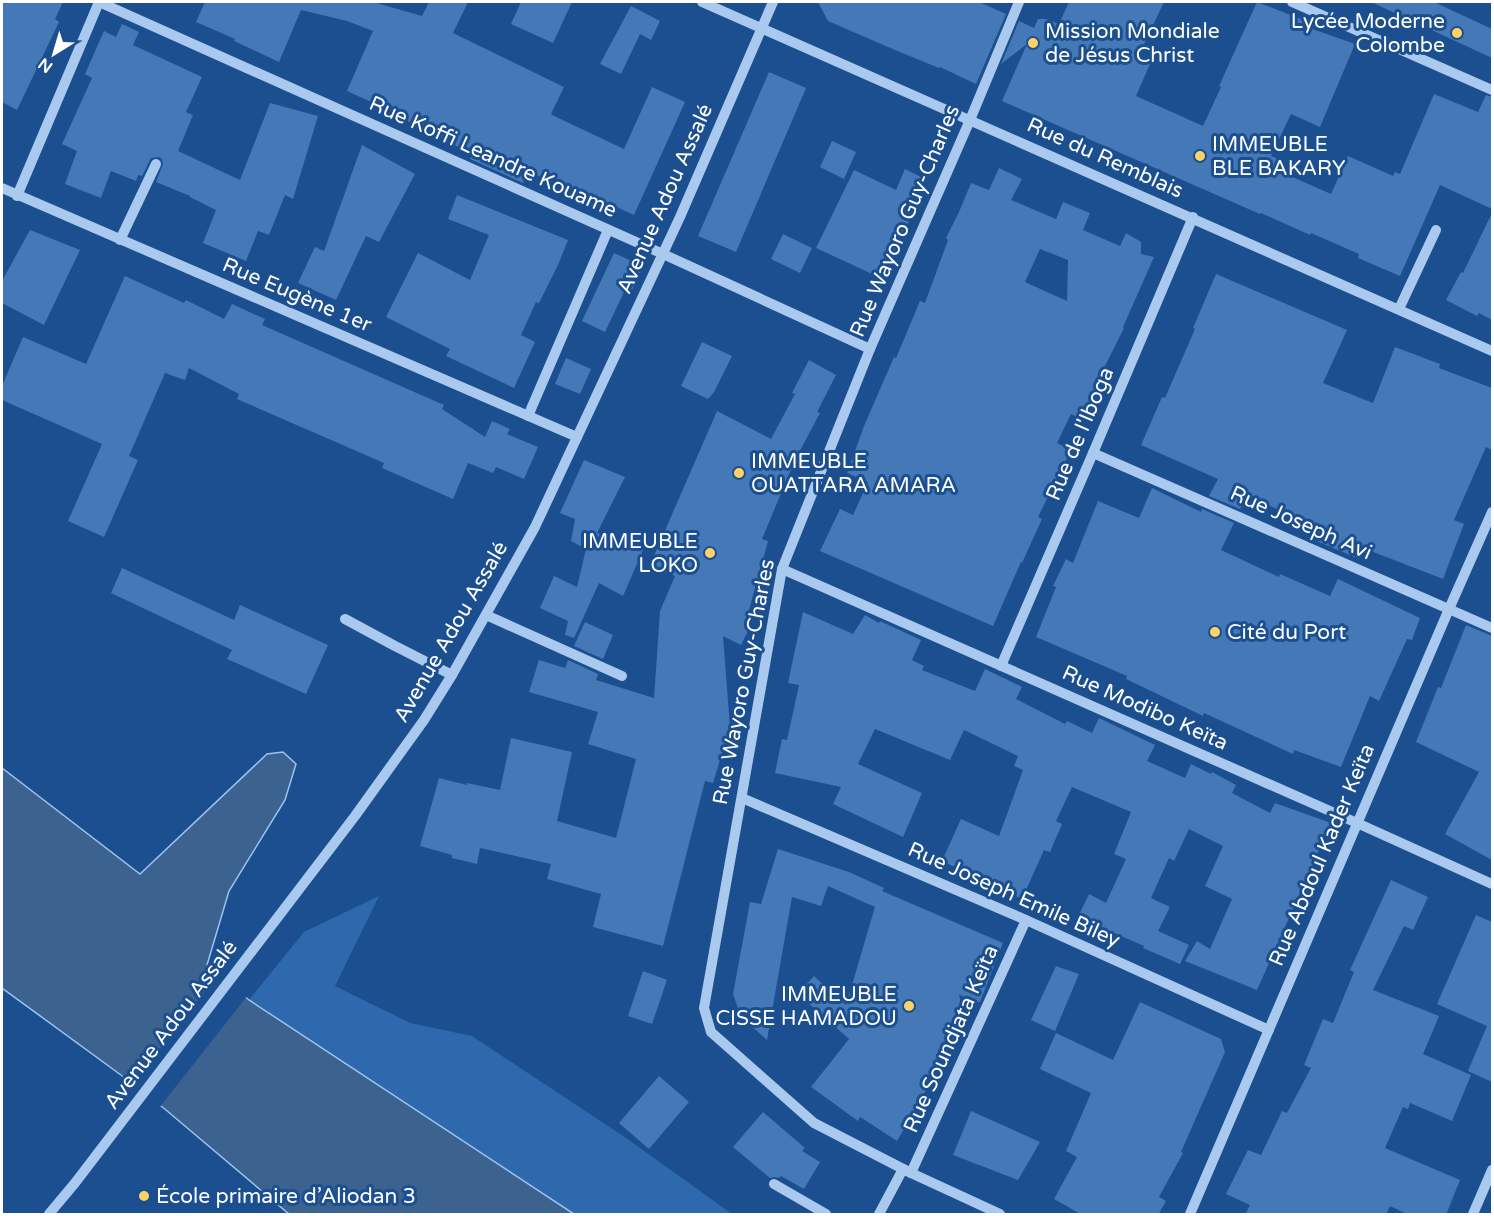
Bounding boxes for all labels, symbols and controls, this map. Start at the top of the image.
place label: Lycée Moderne Colombe [1291,9,1445,58]
place label: Mission Mondiale de Jésus Christ [1045,19,1220,68]
north arrow [24,24,84,84]
marker: Lycée Moderne Colombe [1450,26,1464,40]
marker: Mission Mondiale de Jésus Christ [1026,36,1040,50]
text: N [34,53,57,77]
street label: Rue Koffi Leandre Kouame [365,91,621,223]
street label: Avenue Adou Assalé [612,100,718,298]
street label: Rue Wayoro Guy-Charles [845,101,965,341]
street label: Rue du Remblais [1023,112,1187,204]
place label: IMMEUBLE BLE BAKARY [1212,132,1345,181]
marker: IMMEUBLE BLE BAKARY [1193,149,1207,163]
street label: Rue Eugène 1er [219,252,375,338]
street label: Rue de l'Iboga [1041,364,1119,504]
place label: IMMEUBLE OUATTARA AMARA [751,449,956,498]
marker: IMMEUBLE OUATTARA AMARA [732,466,746,480]
street label: Rue Joseph Avi [1226,481,1376,565]
place label: IMMEUBLE LOKO [582,529,698,578]
street label: Avenue Adou Assalé [389,537,513,727]
marker: IMMEUBLE LOKO [703,546,717,560]
street label: Rue Wayoro Guy-Charles [708,557,780,807]
place label: Cité du Port [1227,620,1346,645]
marker: Cité du Port [1208,625,1222,639]
street label: Rue Modibo Keïta [1058,660,1232,756]
street label: Rue Abdoul Kader Keïta [1264,740,1380,970]
street label: Rue Joseph Emile Biley [904,837,1124,953]
street label: Avenue Adou Assalé [99,936,243,1114]
street label: Rue Soundjata Keïta [898,941,1004,1137]
place label: IMMEUBLE CISSE HAMADOU [715,982,897,1031]
marker: IMMEUBLE CISSE HAMADOU [902,999,916,1013]
place label: École primaire d’Aliodan 3 [156,1184,416,1209]
marker: École primaire d’Aliodan 3 [137,1189,151,1203]

